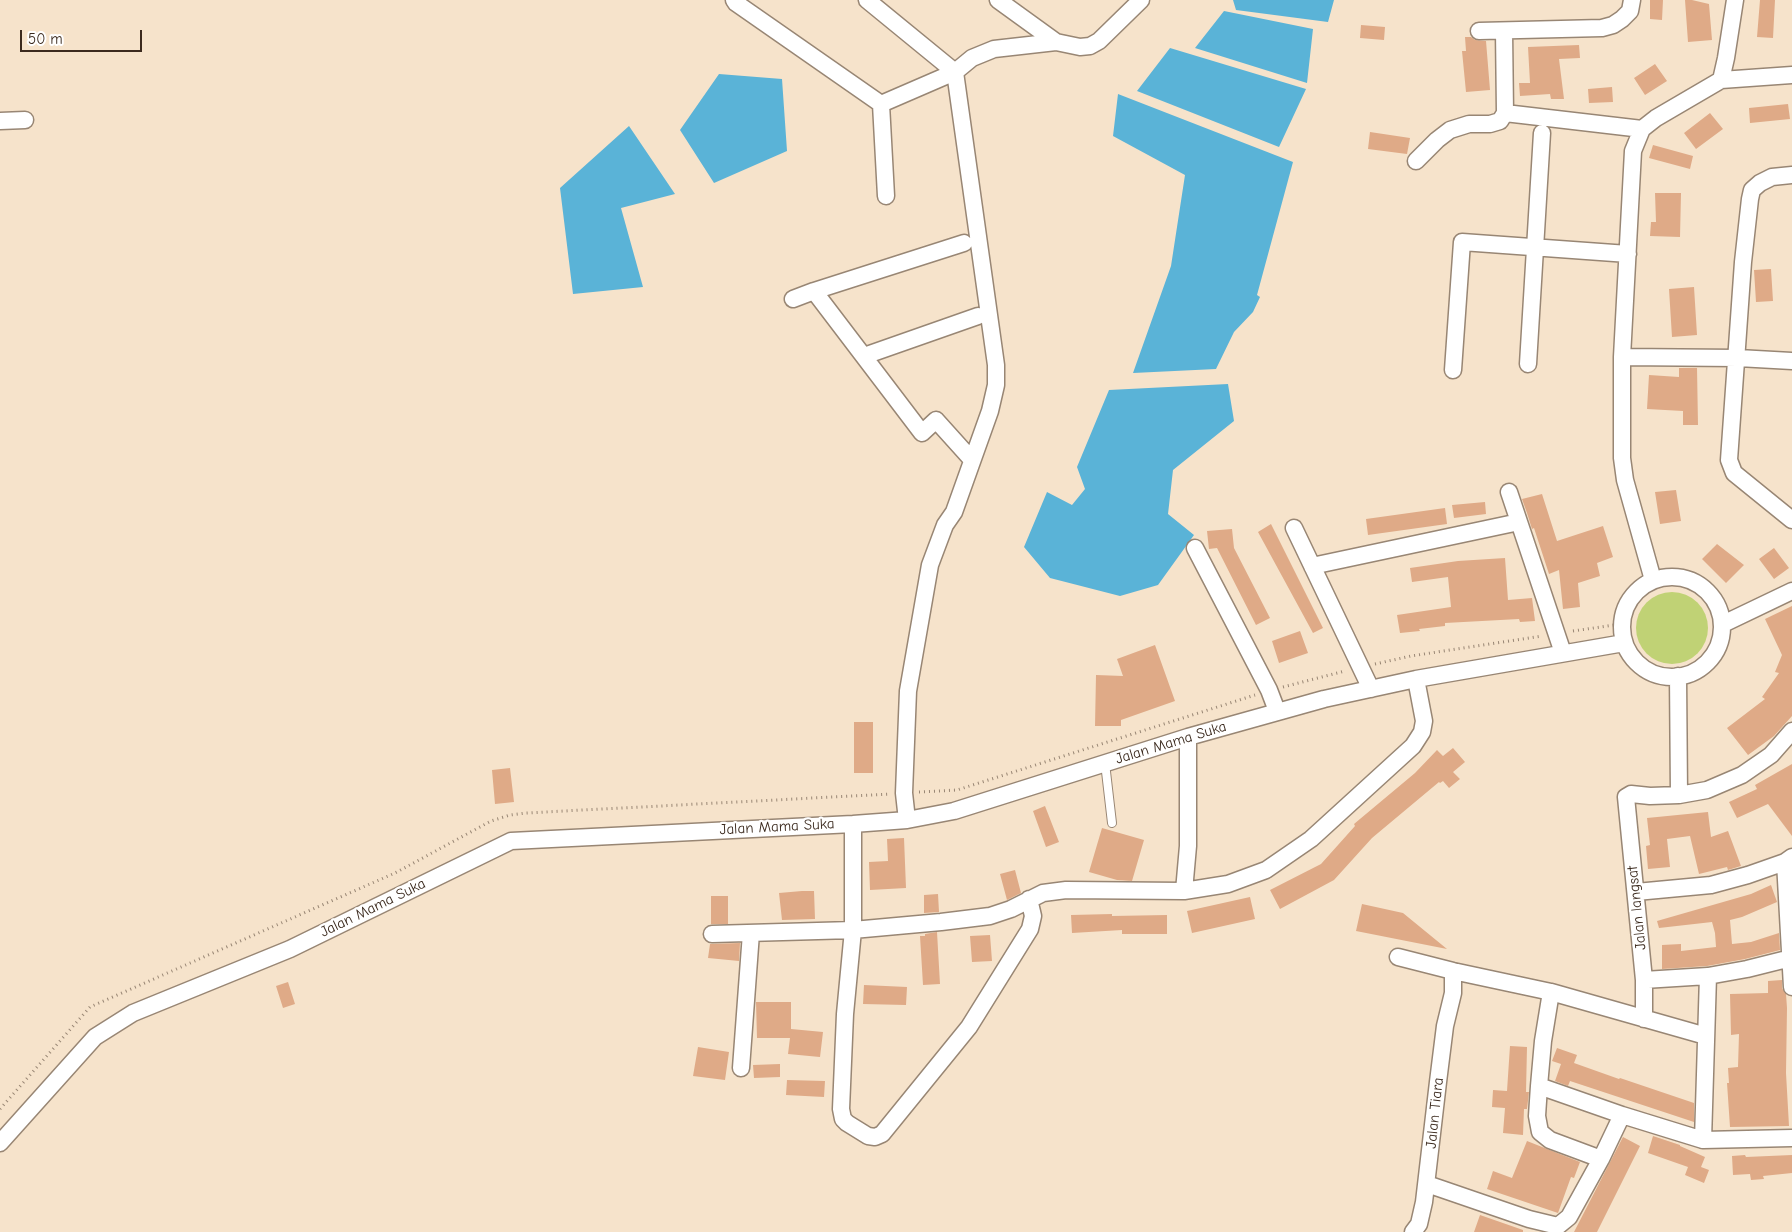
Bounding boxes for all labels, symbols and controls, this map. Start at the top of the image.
scale bar [22,20,145,52]
text: 50 m [28,30,63,48]
street label: Jalan Mama Suka [1113,718,1229,768]
street label: Jalan Mama Suka [719,815,835,839]
street label: Jalan langsat [1624,865,1650,951]
street label: Jalan Mama Suka [317,875,429,941]
street label: Jalan Tiara [1422,1077,1448,1149]

